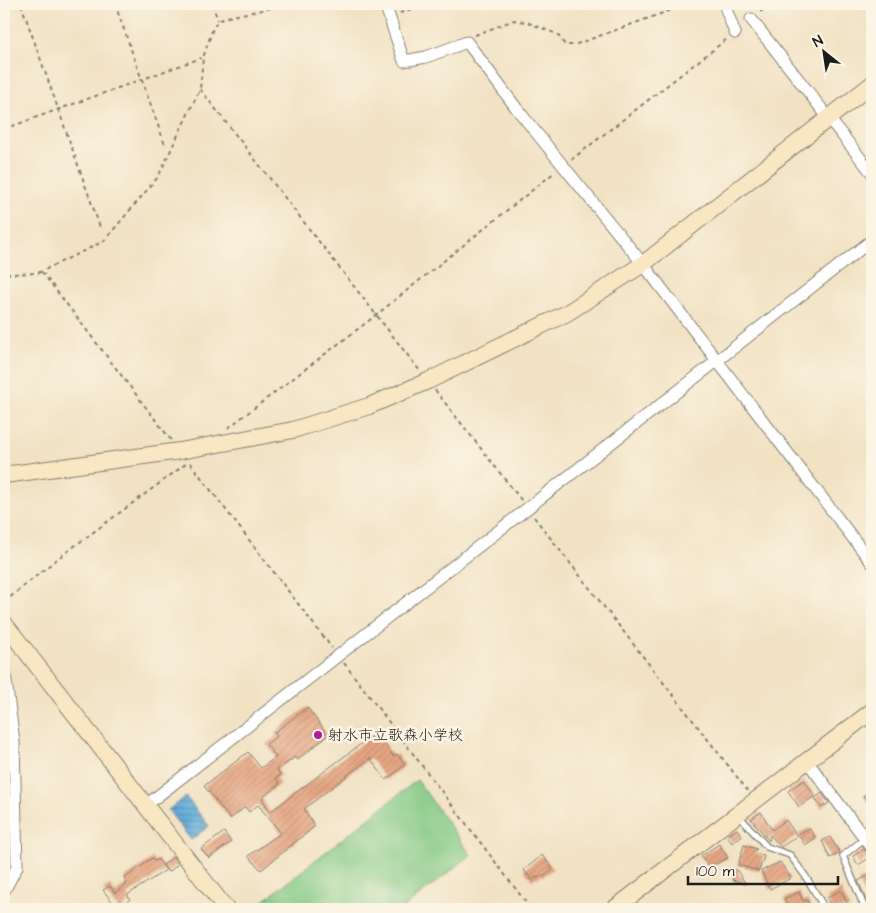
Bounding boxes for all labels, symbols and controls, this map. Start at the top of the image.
north arrow [798,28,848,78]
text: N [809,31,827,52]
place label: 射水市立歌森小学校 [328,725,463,746]
marker: 射水市立歌森小学校 [312,729,324,741]
scale bar [688,853,838,885]
text: 100 m [696,861,735,882]

